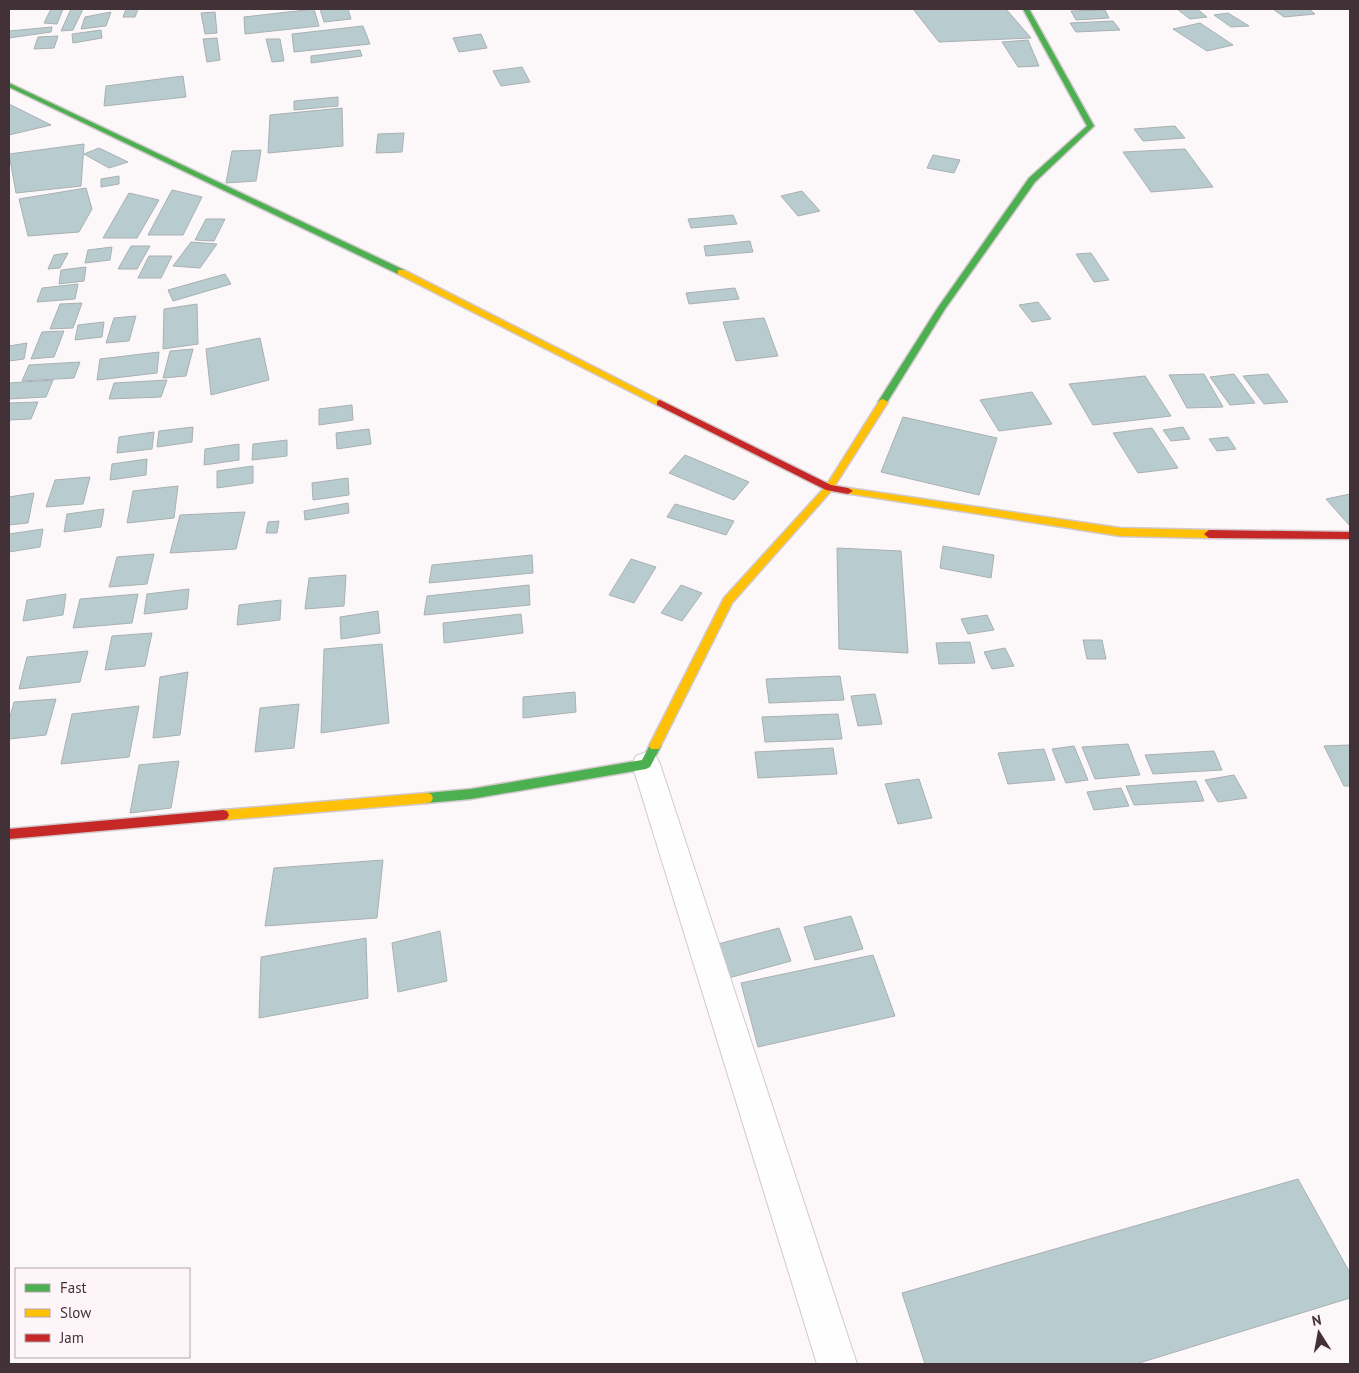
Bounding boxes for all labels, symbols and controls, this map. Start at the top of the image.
legend [15,1268,190,1358]
text: Fast [60,1278,87,1297]
text: Slow [60,1303,91,1322]
north arrow [1294,1308,1344,1358]
text: N [1310,1311,1323,1330]
text: Jam [59,1328,84,1347]

